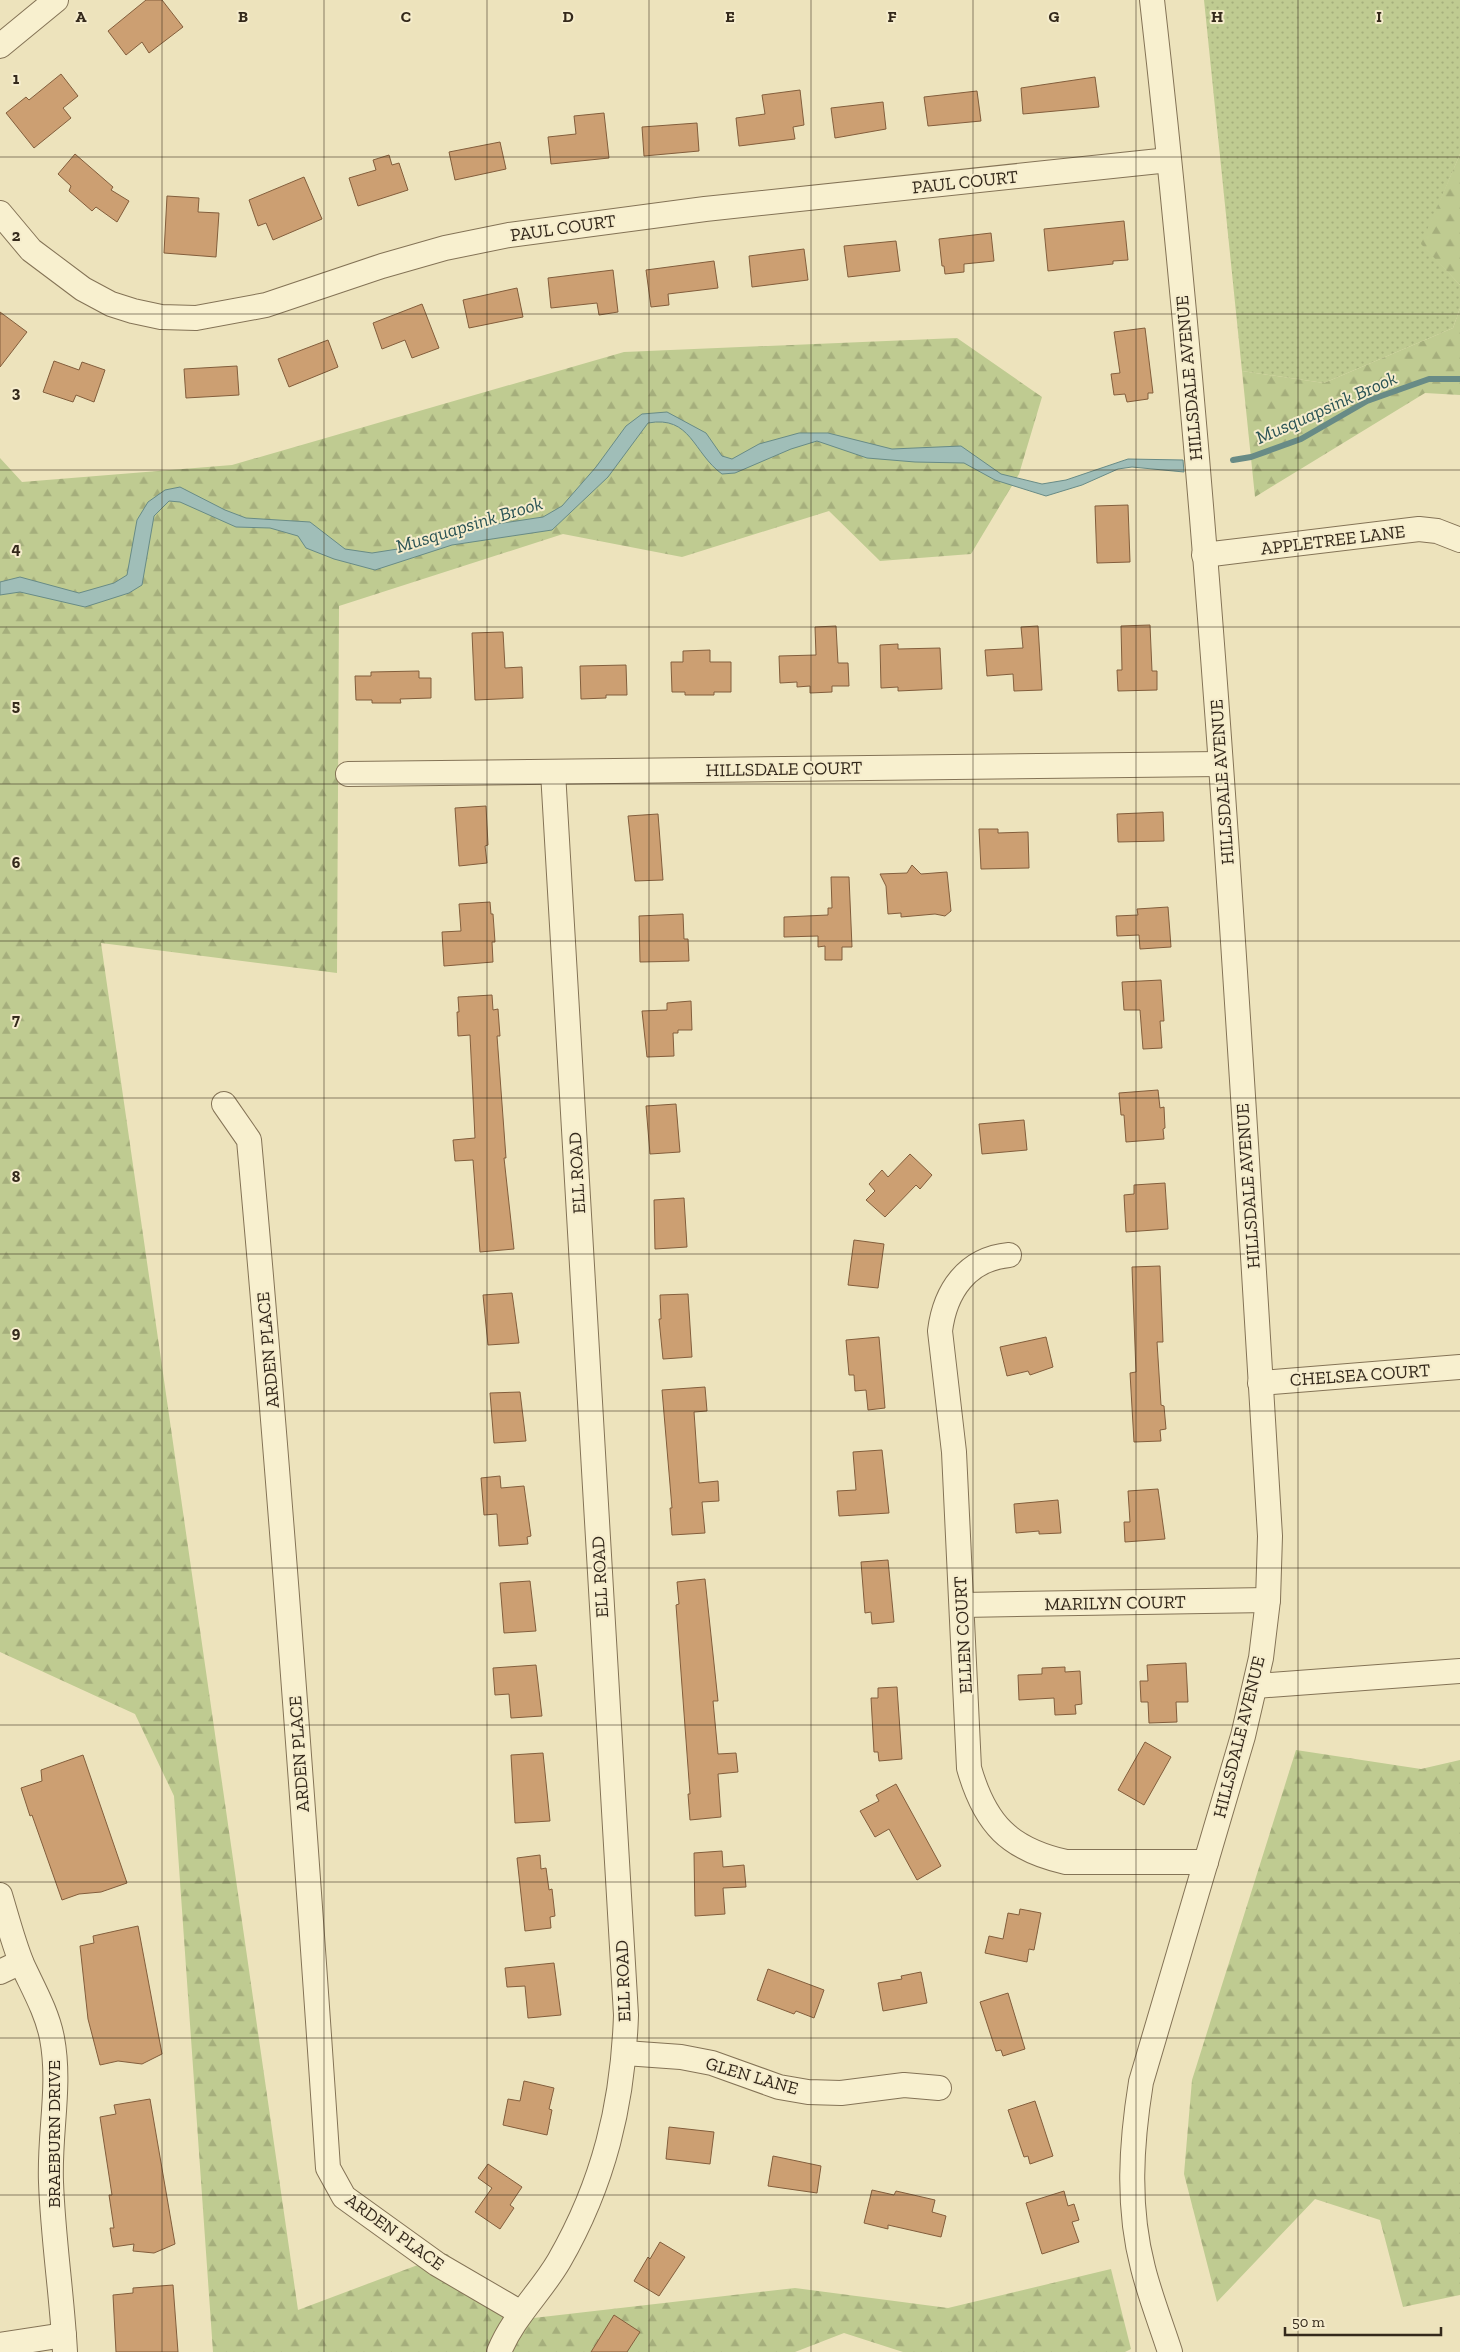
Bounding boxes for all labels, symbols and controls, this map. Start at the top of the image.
text: A [76,7,87,26]
text: B [238,7,248,26]
text: C [401,7,411,26]
text: D [562,7,574,26]
text: E [725,7,735,26]
text: F [887,7,897,26]
text: G [1049,7,1060,26]
text: H [1211,7,1223,26]
text: I [1376,7,1382,26]
text: 1 [13,69,20,88]
street label: PAUL COURT [911,166,1019,198]
street label: PAUL COURT [509,210,617,246]
text: 2 [12,226,21,245]
street label: HILLSDALE AVENUE [1171,294,1207,462]
water label: Musquapsink Brook [1252,366,1400,449]
text: 3 [12,383,21,402]
water label: Musquapsink Brook [393,491,545,558]
street label: APPLETREE LANE [1260,520,1406,560]
text: 4 [11,539,21,558]
text: 5 [12,696,20,715]
street label: HILLSDALE AVENUE [1205,699,1239,865]
street label: HILLSDALE COURT [706,757,862,781]
text: 6 [12,853,21,872]
text: 7 [12,1010,20,1029]
street label: HILLSDALE AVENUE [1231,1103,1265,1269]
street label: ELL ROAD [564,1132,590,1214]
text: 8 [12,1167,21,1186]
street label: ARDEN PLACE [252,1291,284,1409]
text: 9 [12,1323,21,1342]
street label: CHELSEA COURT [1289,1359,1431,1391]
street label: ELL ROAD [587,1536,613,1618]
street label: ELLEN COURT [949,1576,977,1694]
street label: MARILYN COURT [1044,1591,1186,1615]
street label: HILLSDALE AVENUE [1208,1654,1270,1820]
street label: ARDEN PLACE [284,1695,314,1813]
street label: ELL ROAD [611,1940,635,2022]
street label: GLEN LANE [703,2052,801,2100]
street label: BRAEBURN DRIVE [43,2060,65,2208]
street label: ARDEN PLACE [341,2189,449,2275]
scale bar [1285,2304,1441,2336]
text: 50 m [1292,2313,1325,2331]

